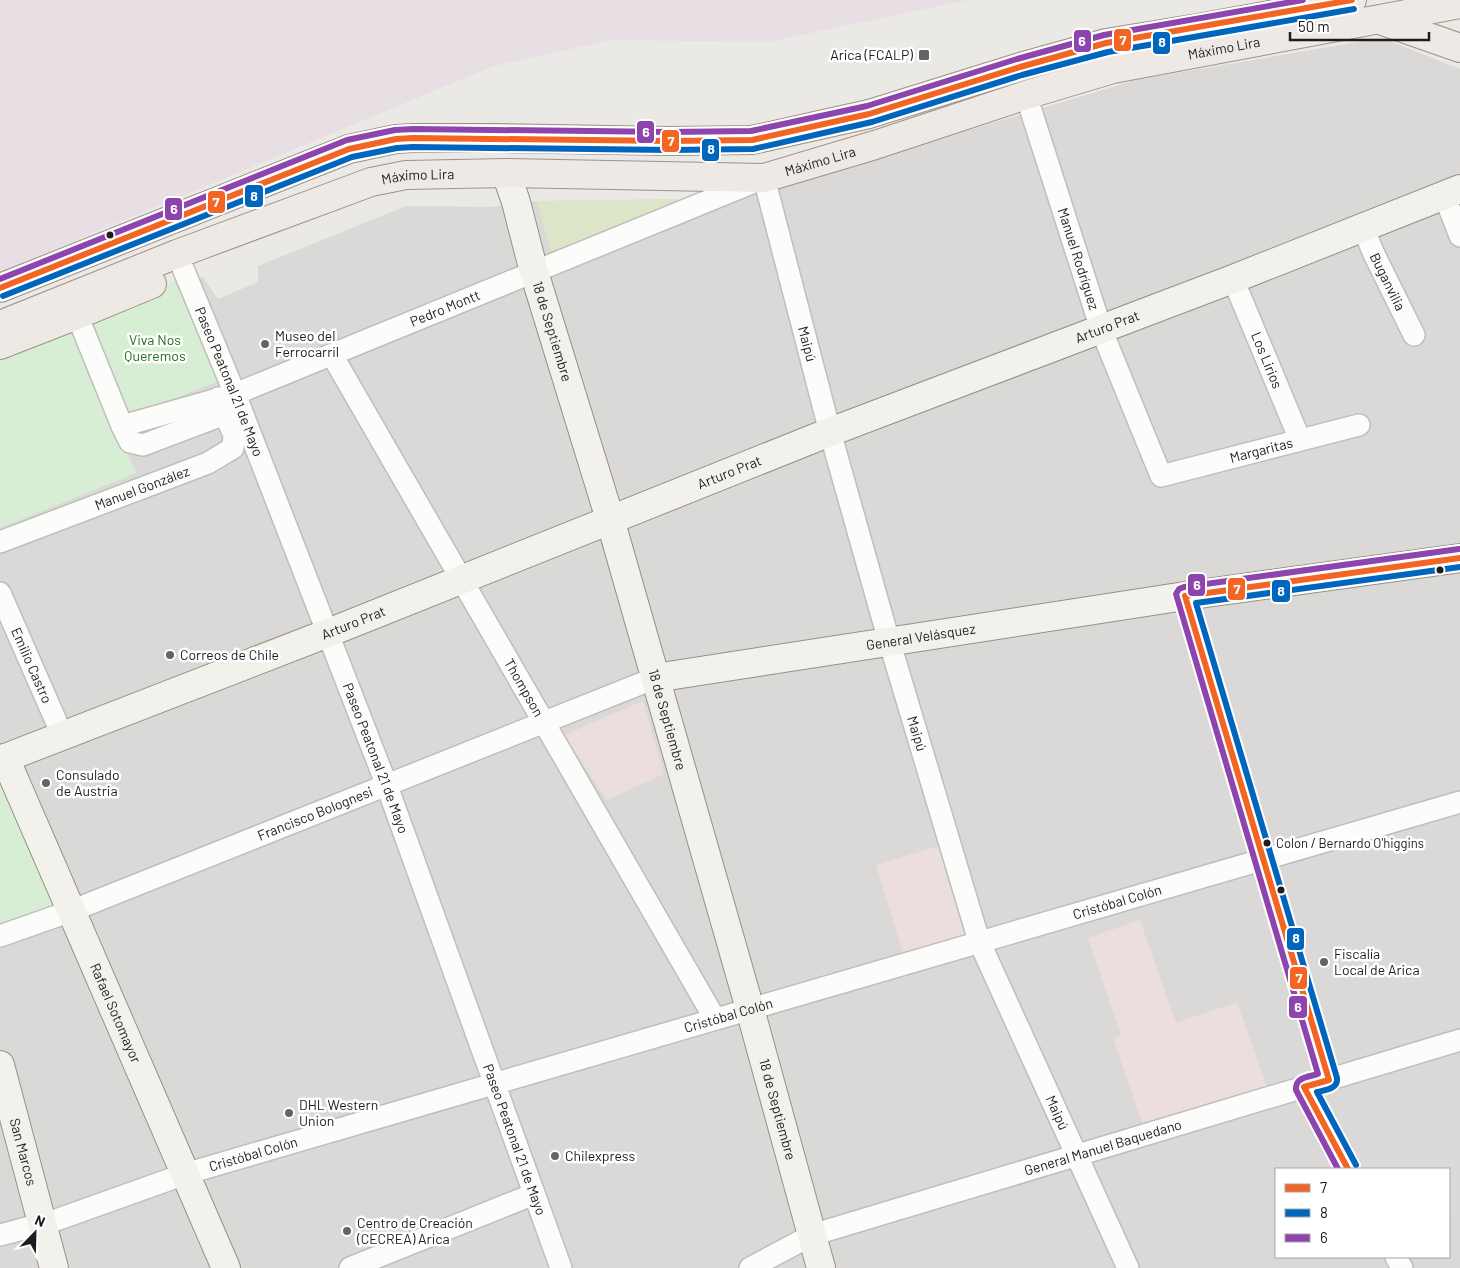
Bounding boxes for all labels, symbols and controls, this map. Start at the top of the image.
scale bar [1290,10,1429,42]
text: 50 m [1298,17,1330,35]
line badge: 7 [1113,28,1132,52]
line badge: 6 [1073,29,1092,53]
text: 7 [1120,31,1127,48]
line badge: 8 [1152,31,1171,55]
text: 6 [1078,32,1086,49]
text: 8 [1158,33,1166,50]
street label: Máximo Lira [1186,33,1261,63]
place label: Arica (FCALP) [830,46,913,63]
marker: Arica (FCALP) [917,48,931,62]
line badge: 6 [636,120,655,144]
text: 6 [642,123,650,140]
line badge: 7 [661,129,680,153]
text: 7 [668,132,675,149]
line badge: 8 [701,138,720,162]
text: 8 [707,140,715,157]
street label: Máximo Lira [783,142,857,179]
street label: Máximo Lira [380,165,454,188]
line badge: 8 [244,184,264,208]
text: 8 [250,187,258,204]
line badge: 7 [207,190,226,214]
text: 7 [213,193,220,210]
line badge: 6 [164,197,183,221]
text: 6 [170,200,178,217]
street label: Manuel Rodríguez [1055,205,1103,312]
unlabelled marker [105,230,115,240]
street label: Buganvilia [1367,250,1410,313]
street label: 18 de Septiembre [529,279,576,383]
street label: Pedro Montt [407,286,482,330]
street label: Paseo Peatonal 21 de Mayo [192,304,267,459]
street label: Arturo Prat [1072,306,1142,346]
street label: Maipú [795,324,820,363]
place label: Museo del Ferrocarril [275,327,339,360]
street label: Los Lirios [1248,329,1287,391]
park label: Viva Nos Queremos [124,331,186,364]
marker: Museo del Ferrocarril [259,338,271,350]
street label: Margaritas [1228,433,1295,466]
street label: Arturo Prat [695,451,764,492]
street label: Manuel González [92,462,192,513]
unlabelled marker [1435,565,1445,575]
line badge: 6 [1187,573,1206,597]
text: 6 [1193,576,1201,593]
line badge: 7 [1227,577,1246,601]
line badge: 8 [1271,579,1291,603]
text: 7 [1234,580,1241,597]
text: 8 [1277,582,1285,599]
street label: Arturo Prat [319,602,388,643]
street label: General Velásquez [865,620,977,653]
street label: Emilio Castro [8,625,56,706]
place label: Correos de Chile [180,646,279,663]
marker: Correos de Chile [164,649,176,661]
street label: Thompson [501,655,548,719]
street label: 18 de Septiembre [645,667,690,772]
street label: Paseo Peatonal 21 de Mayo [340,680,412,836]
street label: Maipú [904,714,931,753]
place label: Consulado de Austria [56,766,120,799]
marker: Consulado de Austria [40,777,52,789]
street label: Francisco Bolognesi [255,783,375,844]
place label: Colon / Bernardo O'higgins [1276,835,1424,851]
marker: Colon / Bernardo O'higgins [1262,838,1272,848]
street label: Cristóbal Colón [1071,881,1163,923]
unlabelled marker [1276,885,1286,895]
line badge: 8 [1286,927,1305,951]
text: 8 [1292,929,1300,946]
place label: Fiscalía Local de Arica [1334,945,1420,978]
marker: Fiscalía Local de Arica [1318,956,1330,968]
street label: Rafael Sotomayor [87,960,145,1065]
line badge: 7 [1289,966,1308,990]
text: 7 [1296,969,1303,986]
street label: Cristóbal Colón [682,994,775,1036]
line badge: 6 [1288,995,1308,1019]
text: 6 [1294,998,1302,1015]
street label: 18 de Septiembre [756,1057,800,1162]
street label: Paseo Peatonal 21 de Mayo [480,1061,550,1218]
street label: Maipú [1042,1092,1073,1132]
place label: DHL Western Union [299,1096,378,1129]
marker: DHL Western Union [283,1107,295,1119]
street label: General Manuel Baquedano [1022,1115,1183,1179]
street label: San Marcos [6,1116,41,1188]
street label: Cristóbal Colón [207,1133,299,1175]
place label: Chilexpress [565,1147,635,1164]
marker: Chilexpress [549,1150,561,1162]
legend [1275,1168,1450,1258]
text: 7 [1320,1178,1327,1196]
text: 8 [1320,1203,1328,1221]
north arrow [10,1208,60,1258]
text: N [33,1211,48,1230]
place label: Centro de Creación (CECREA) Arica [356,1214,473,1247]
marker: Centro de Creación (CECREA) Arica [341,1225,353,1237]
text: 6 [1320,1228,1328,1246]

